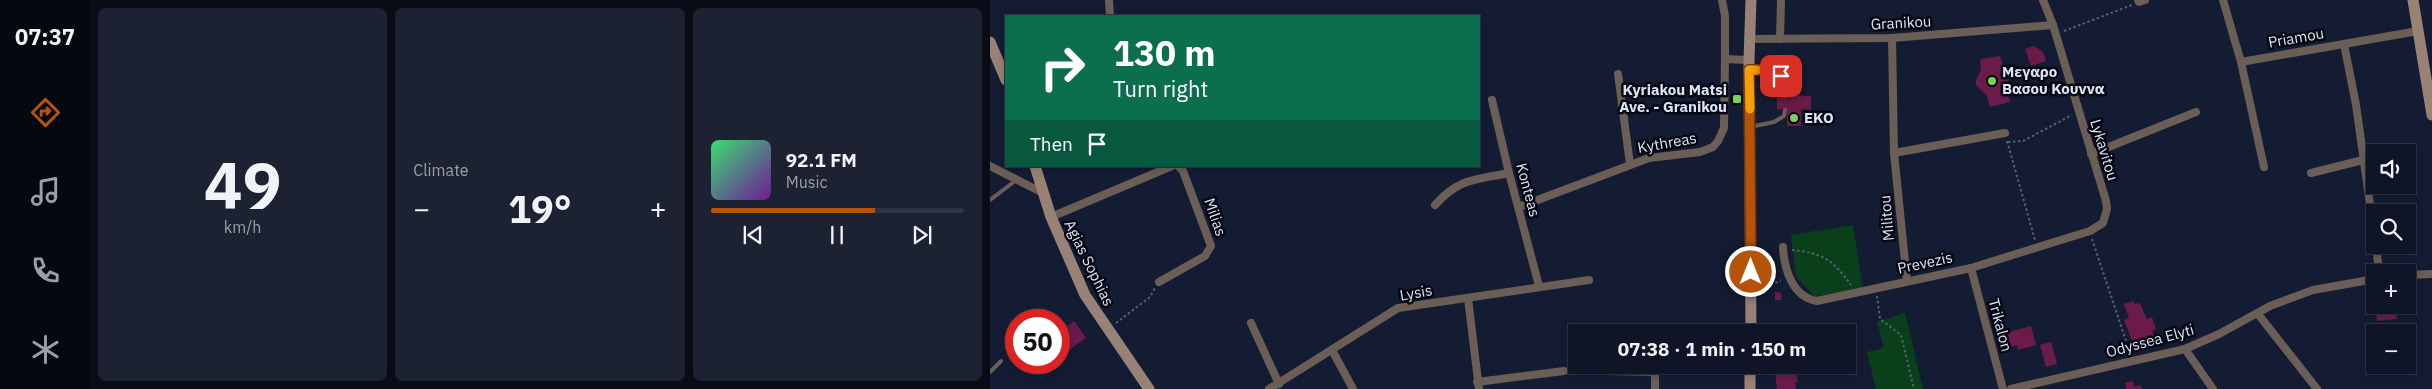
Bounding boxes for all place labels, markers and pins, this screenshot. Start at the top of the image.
pin [1760,55,1802,97]
place label: Μεγαρο Βασου Κουννα [2002,62,2105,98]
marker: Μεγαρο Βασου Κουννα [1986,75,1998,87]
place label: Kyriakou Matsi Ave. - Granikou [1619,80,1727,116]
marker: Kyriakou Matsi Ave. - Granikou [1731,93,1743,105]
place label: EKO [1804,108,1834,127]
marker: EKO [1788,112,1800,124]

